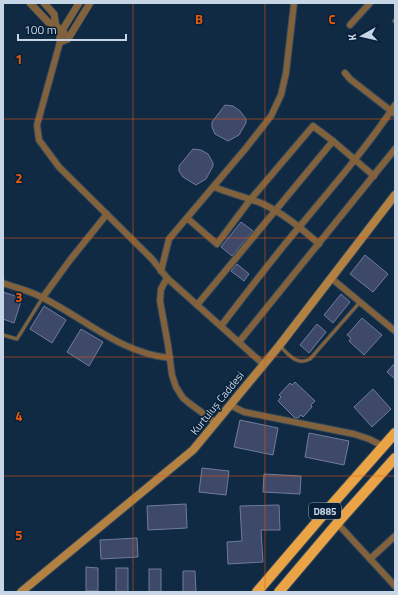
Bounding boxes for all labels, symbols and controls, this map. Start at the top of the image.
text: B [195,9,203,29]
text: C [328,9,336,29]
scale bar [18,16,126,42]
north arrow [342,16,382,56]
text: 100 m [24,20,57,39]
text: K [344,33,360,42]
text: 1 [15,49,23,69]
text: 2 [15,168,23,188]
text: 3 [15,287,23,307]
street label: Kurtuluş Caddesi [186,368,248,438]
text: 4 [15,406,23,426]
road number: D885 [309,503,341,519]
text: 5 [15,525,23,545]

